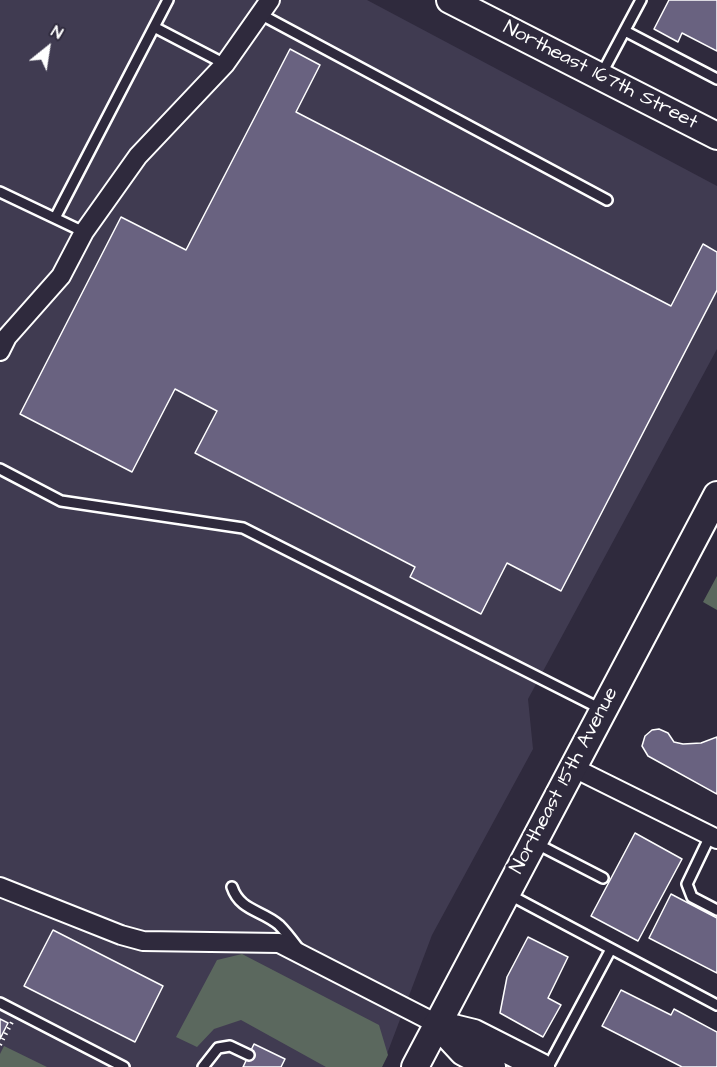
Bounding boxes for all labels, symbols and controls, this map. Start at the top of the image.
street label: Northeast 167th Street [499,16,701,136]
north arrow [18,18,78,78]
text: N [47,20,67,44]
street label: Northeast 15th Avenue [506,684,624,878]

